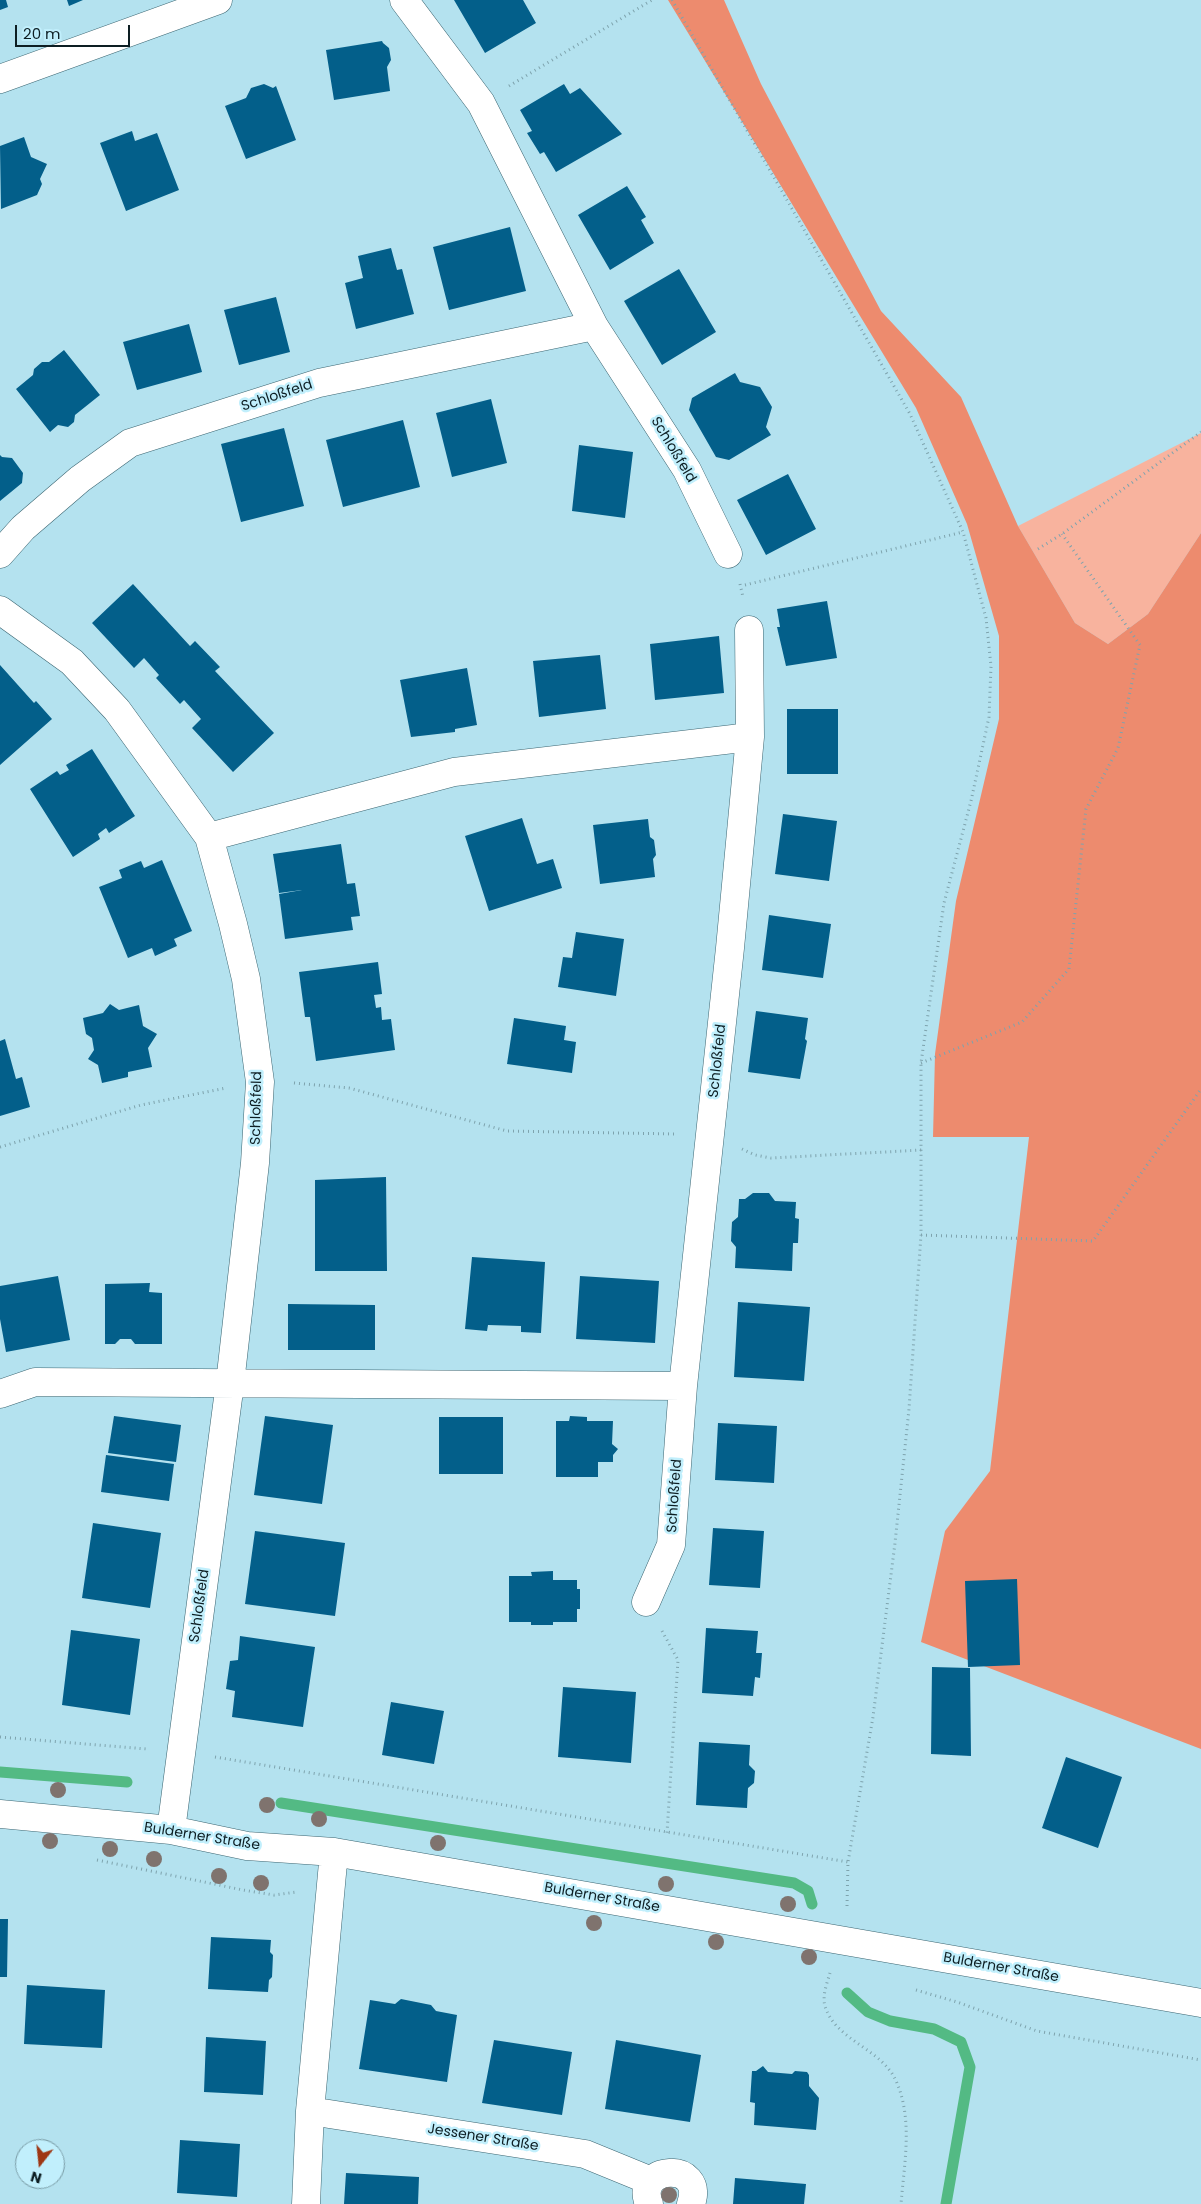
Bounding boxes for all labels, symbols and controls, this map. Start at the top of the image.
scale bar [18,15,132,47]
text: 20 m [23,23,61,44]
street label: Schloßfeld [239,377,315,415]
street label: Schloßfeld [647,414,699,486]
street label: Schloßfeld [706,1023,730,1099]
street label: Schloßfeld [248,1071,266,1145]
street label: Schloßfeld [664,1459,686,1533]
street label: Schloßfeld [187,1568,213,1644]
street label: Bulderner Straße [143,1820,261,1854]
street label: Bulderner Straße [543,1880,661,1916]
street label: Bulderner Straße [942,1950,1060,1986]
street label: Jessener Straße [426,2121,540,2155]
north arrow [15,2139,65,2189]
text: N [28,2166,44,2189]

